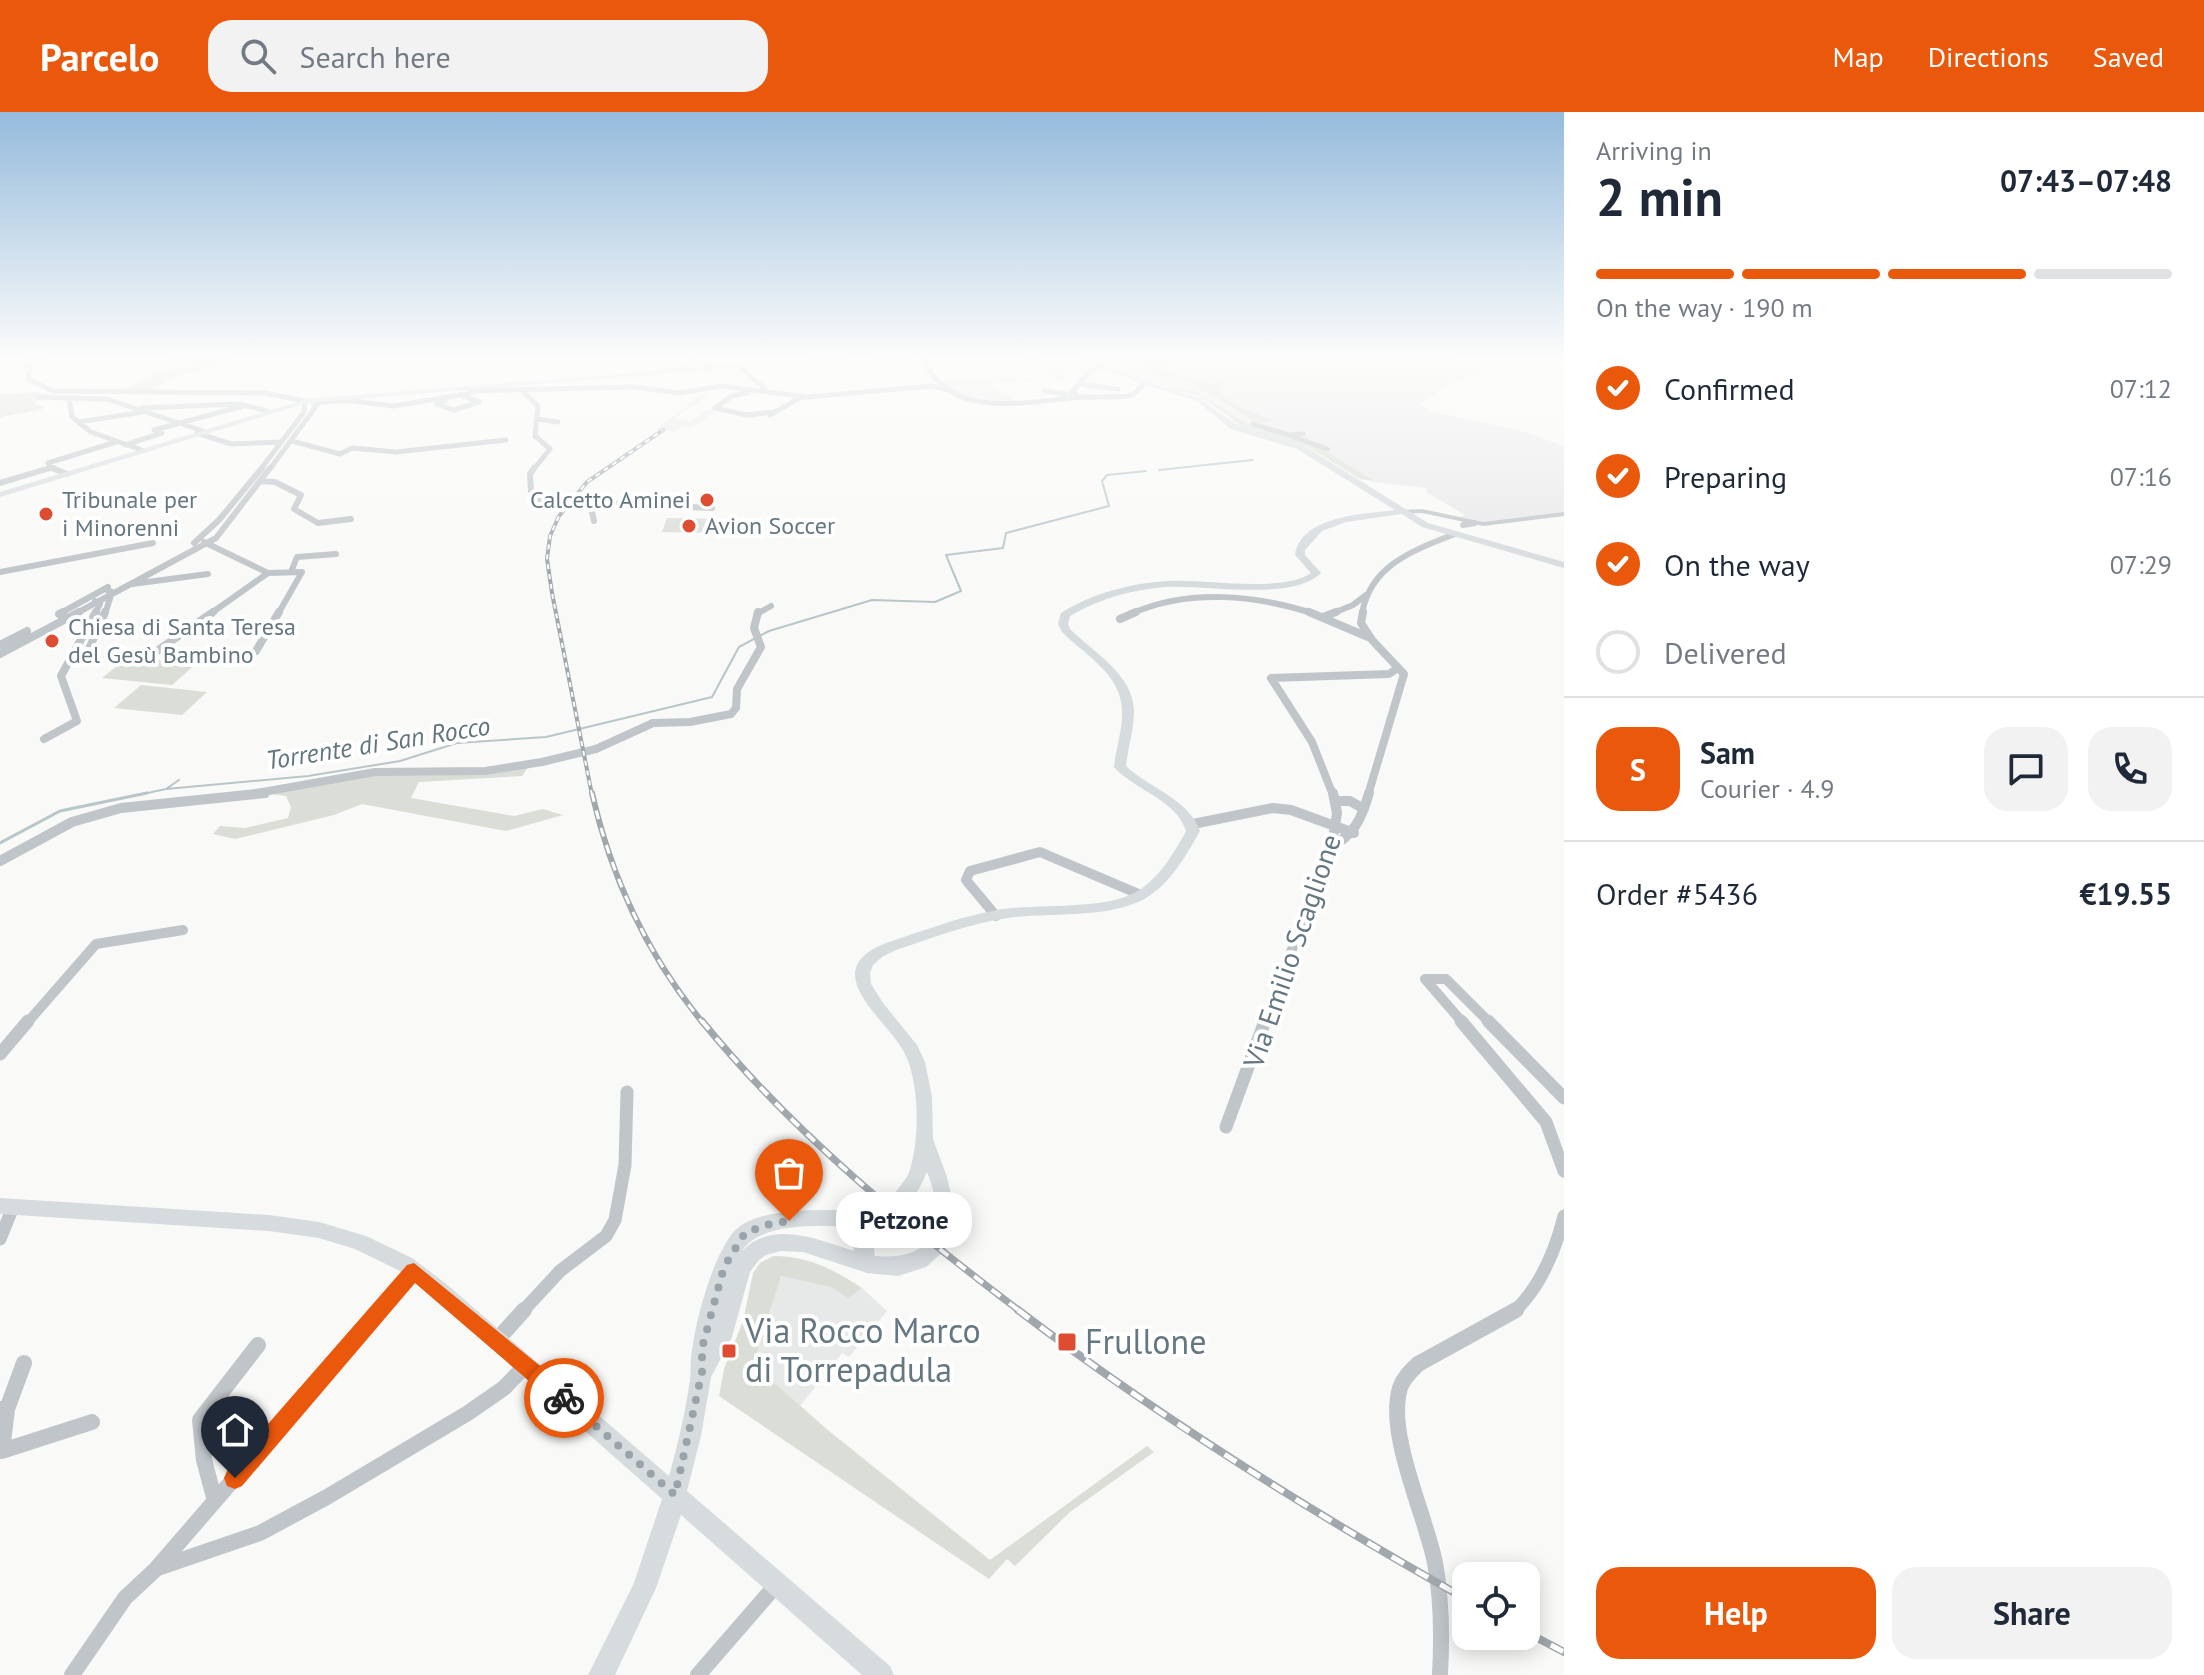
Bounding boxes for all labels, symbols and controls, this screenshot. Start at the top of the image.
search box [208,20,768,92]
text: Parcelo [40,32,160,81]
icon: search [236,34,280,78]
text: Search here [300,37,451,76]
text: Map [1833,38,1884,75]
text: Directions [1928,38,2049,75]
text: Saved [2093,38,2164,75]
text: Arriving in [1596,134,1712,167]
text: 07:43–07:48 [2000,161,2172,200]
text: 2 min [1596,163,1723,230]
text: On the way · 190 m [1596,291,1813,324]
icon: check [1596,366,1640,410]
text: Confirmed [1664,369,1795,408]
text: 07:12 [2110,372,2172,405]
icon: check [1596,454,1640,498]
text: Preparing [1664,457,1787,496]
text: 07:16 [2110,460,2172,493]
place label: Tribunale per i Minorenni [62,484,197,543]
place label: Calcetto Aminei [530,484,691,515]
marker: Calcetto Aminei [698,491,716,509]
marker: Tribunale per i Minorenni [37,505,55,523]
place label: Avion Soccer [705,510,835,541]
marker: Avion Soccer [680,517,698,535]
icon: check [1596,542,1640,586]
text: On the way [1664,545,1810,584]
text: 07:29 [2110,548,2172,581]
place label: Chiesa di Santa Teresa del Gesù Bambino [68,611,296,670]
marker: Chiesa di Santa Teresa del Gesù Bambino [43,632,61,650]
text: Delivered [1664,633,1787,672]
water label: Torrente di San Rocco [263,708,493,777]
button: chat [1984,727,2068,811]
button: phone [2088,727,2172,811]
text: Sam [1700,733,1755,772]
text: S [1630,750,1646,789]
text: Courier · 4.9 [1700,772,1834,805]
street label: Via Emilio Scaglione [1234,829,1349,1074]
text: Order #5436 [1596,874,1758,913]
text: €19.55 [2080,874,2172,913]
pin [755,1139,823,1221]
icon: bag [767,1151,811,1195]
callout: Petzone [837,1193,973,1249]
text: Petzone [859,1203,949,1236]
place label: Via Rocco Marco di Torrepadula [744,1308,981,1391]
place label: Frullone [1085,1319,1206,1363]
marker: Frullone [1056,1331,1078,1353]
marker: Via Rocco Marco di Torrepadula [720,1342,738,1360]
courier [524,1358,604,1438]
icon: bike [542,1376,586,1420]
pin [201,1396,269,1478]
icon: home [213,1408,257,1452]
map controls [1452,1562,1540,1650]
button: locate [1452,1562,1540,1650]
button: Help [1596,1567,1876,1659]
button: Share [1892,1567,2172,1659]

